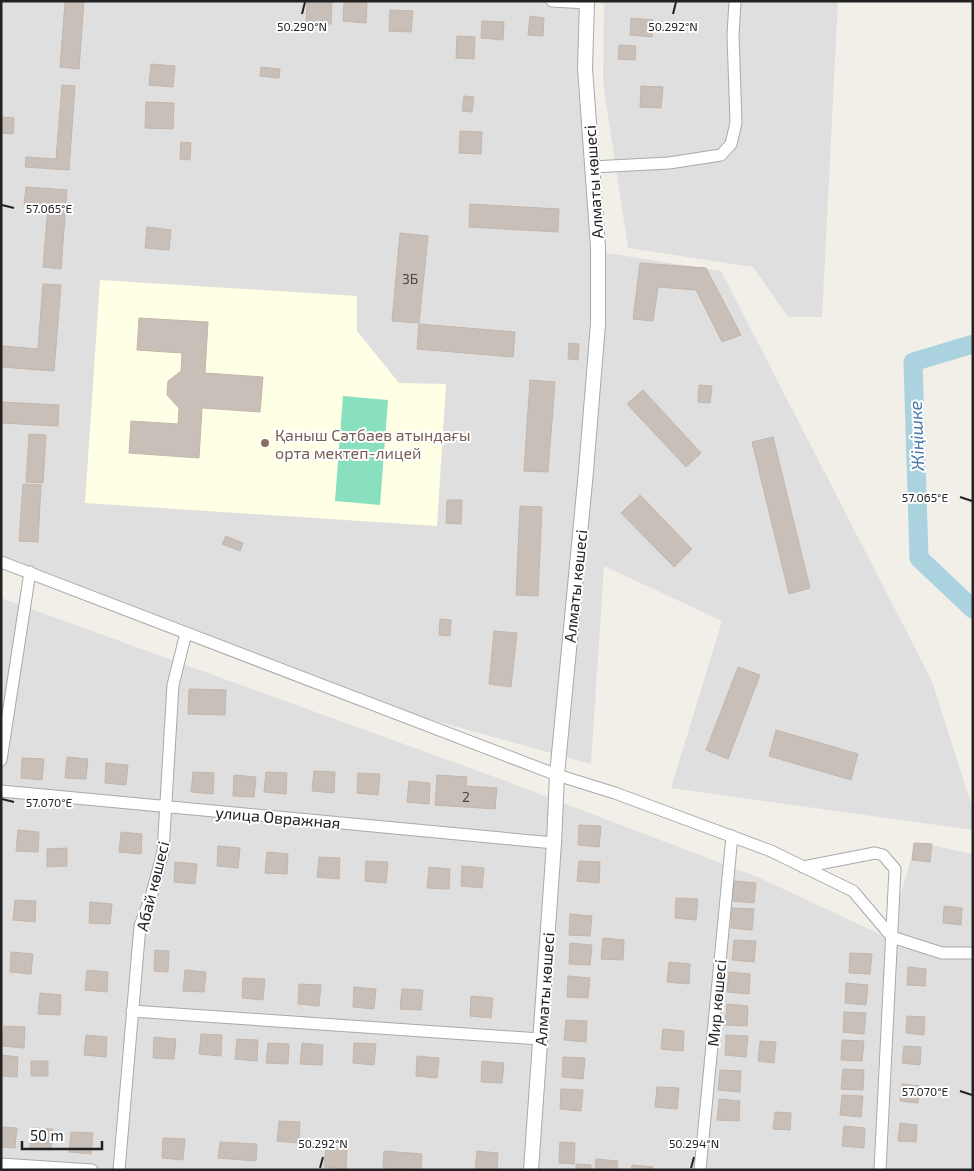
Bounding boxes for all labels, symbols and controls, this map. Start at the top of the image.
text: 50.290°N [277,19,327,33]
text: 50.292°N [648,19,698,33]
street label: Алматы көшесі [580,125,606,239]
text: 57.065°E [26,201,72,215]
house number: 3Б [402,270,418,287]
water label: Жіңішке [904,400,928,472]
place label: Қаныш Сәтбаев атындағы орта мектеп-лицей [275,425,470,462]
marker: Қаныш Сәтбаев атындағы орта мектеп-лицей [259,437,271,449]
text: 57.065°E [902,490,948,504]
street label: Алматы көшесі [560,528,590,644]
house number: 2 [462,788,470,805]
text: 57.070°E [26,795,73,809]
street label: улица Овражная [215,802,341,833]
street label: Абай көшесі [132,839,172,933]
street label: Алматы көшесі [531,932,557,1046]
street label: Мир көшесі [703,959,729,1047]
text: 57.070°E [902,1084,949,1098]
scale bar [22,1118,102,1150]
text: 50 m [30,1126,64,1144]
text: 50.292°N [298,1136,348,1150]
text: 50.294°N [669,1136,719,1150]

